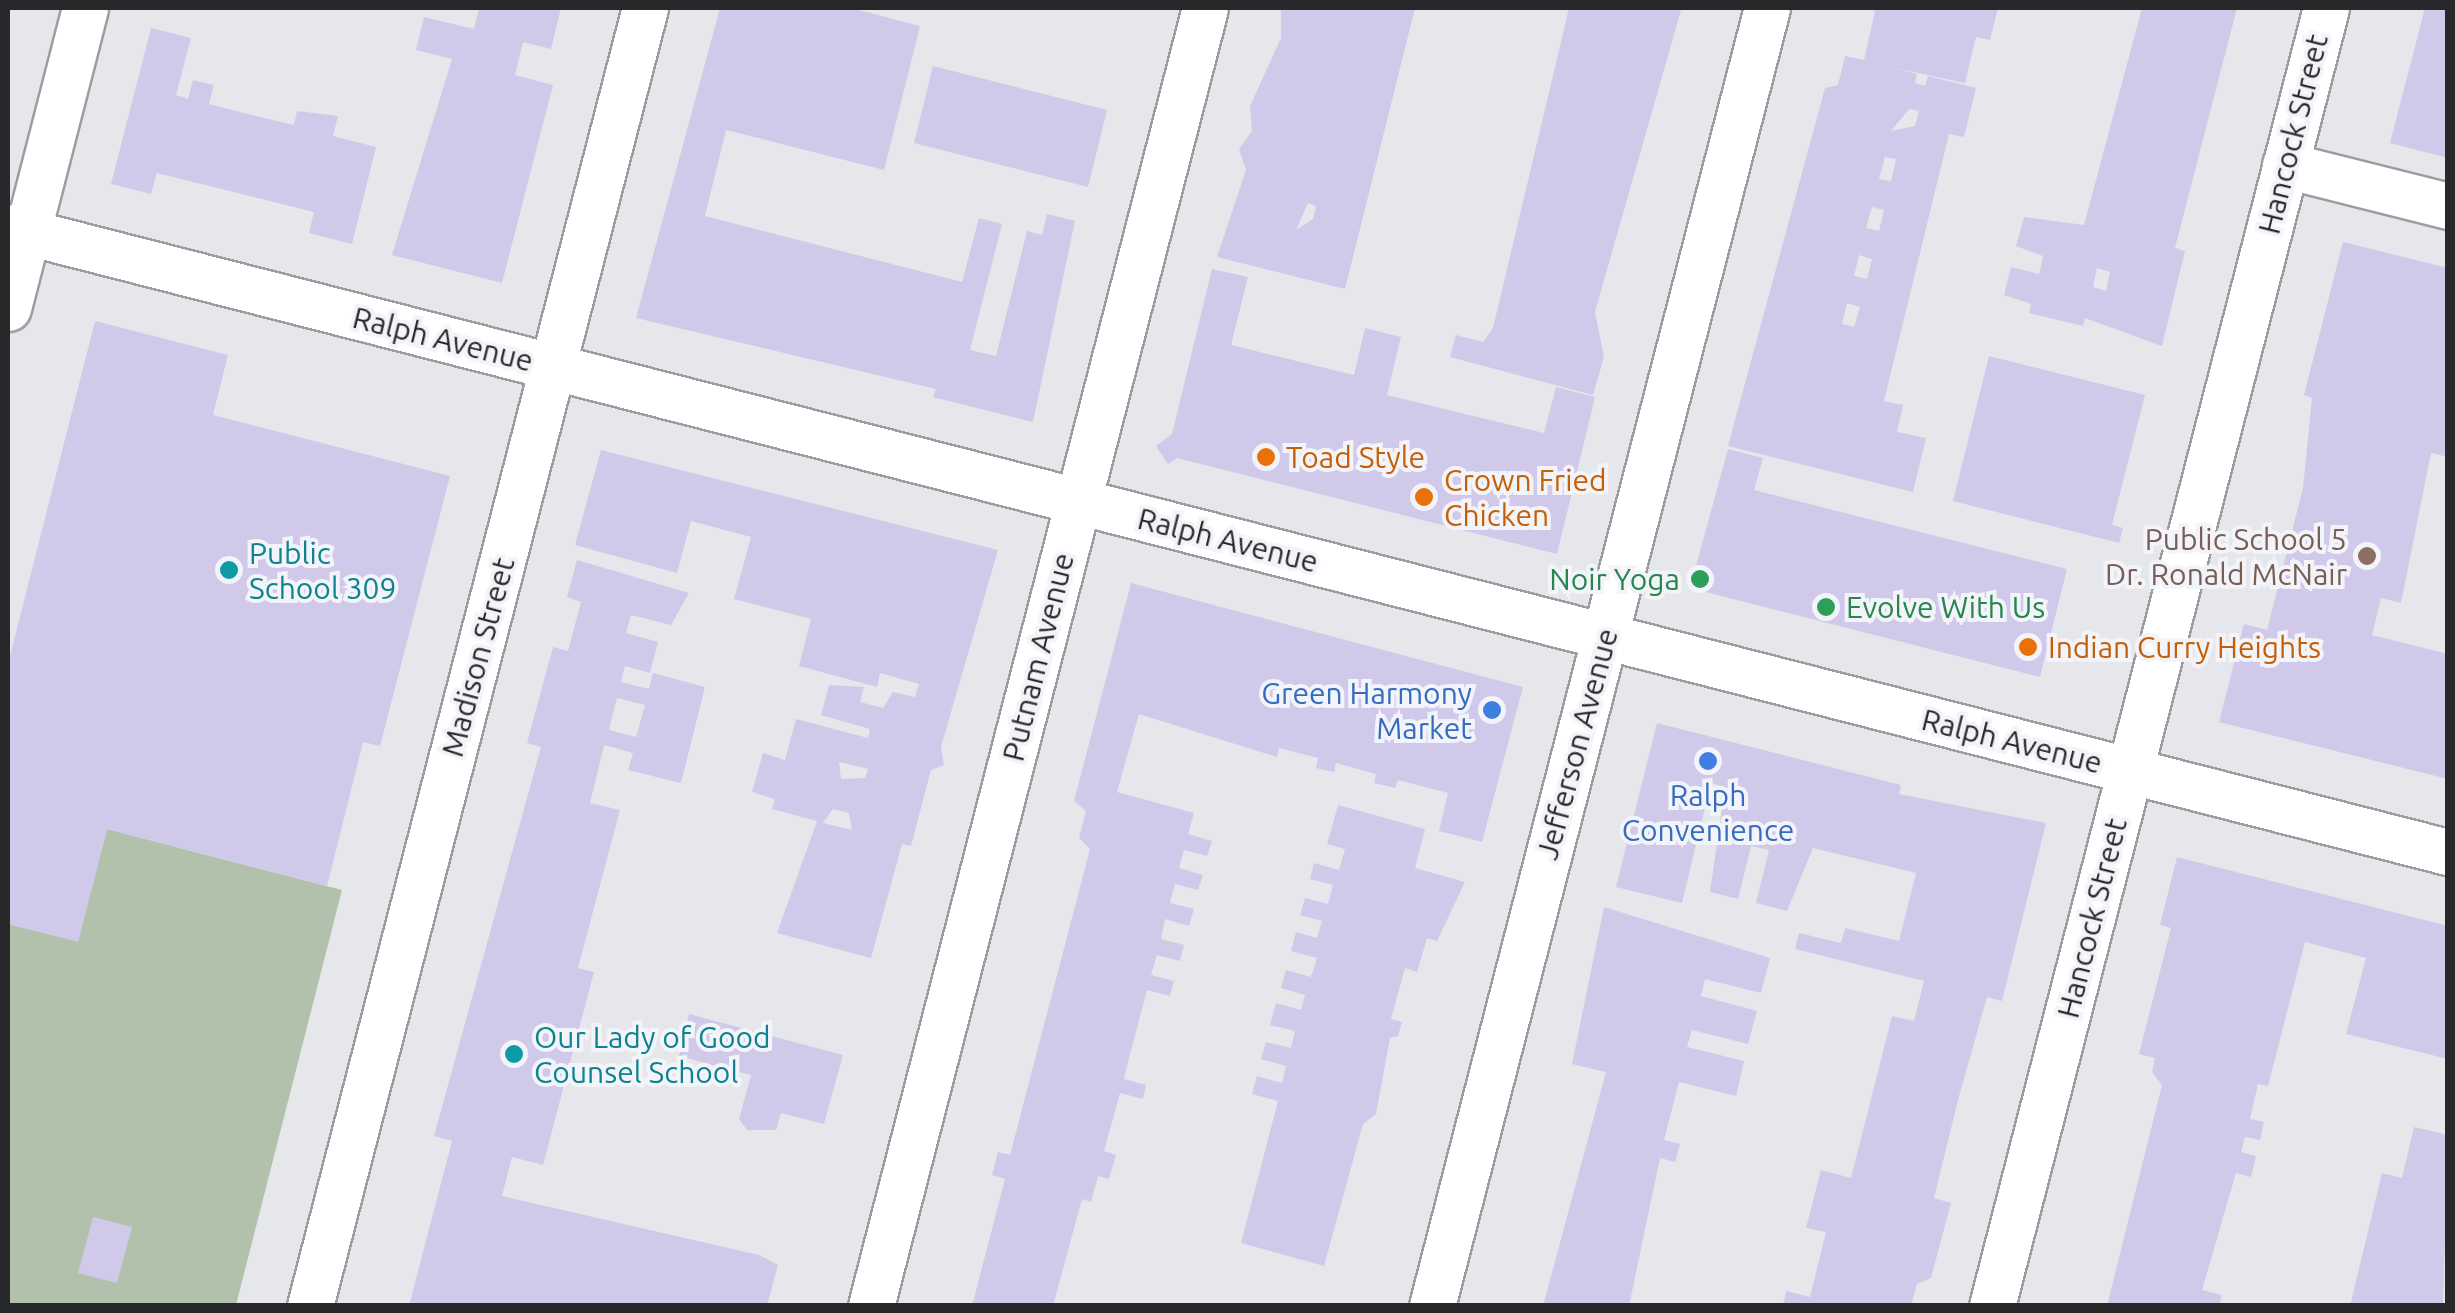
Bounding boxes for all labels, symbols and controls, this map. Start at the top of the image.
street label: Hancock Street [2251,30,2335,238]
street label: Ralph Avenue [349,299,537,379]
place label: Toad Style [1286,439,1425,475]
marker: Toad Style [1255,446,1277,468]
place label: Crown Fried Chicken [1444,462,1607,532]
marker: Crown Fried Chicken [1413,486,1435,508]
street label: Ralph Avenue [1134,500,1322,580]
place label: Public School 5 Dr. Ronald McNair [2105,521,2347,592]
place label: Public School 309 [249,535,396,606]
marker: Public School 5 Dr. Ronald McNair [2356,545,2378,567]
street label: Putnam Avenue [995,549,1081,765]
street label: Madison Street [434,553,522,761]
marker: Public School 309 [218,559,240,581]
place label: Noir Yoga [1549,561,1680,597]
marker: Noir Yoga [1689,568,1711,590]
place label: Evolve With Us [1846,589,2045,625]
marker: Evolve With Us [1815,596,1837,618]
street label: Jefferson Avenue [1529,625,1625,863]
place label: Indian Curry Heights [2048,629,2321,665]
marker: Indian Curry Heights [2017,636,2039,658]
place label: Green Harmony Market [1261,675,1472,746]
marker: Green Harmony Market [1481,699,1503,721]
street label: Ralph Avenue [1918,701,2106,781]
marker: Ralph Convenience [1697,750,1719,772]
place label: Ralph Convenience [1622,777,1794,848]
street label: Hancock Street [2050,814,2134,1022]
place label: Our Lady of Good Counsel School [534,1019,771,1090]
marker: Our Lady of Good Counsel School [503,1043,525,1065]

